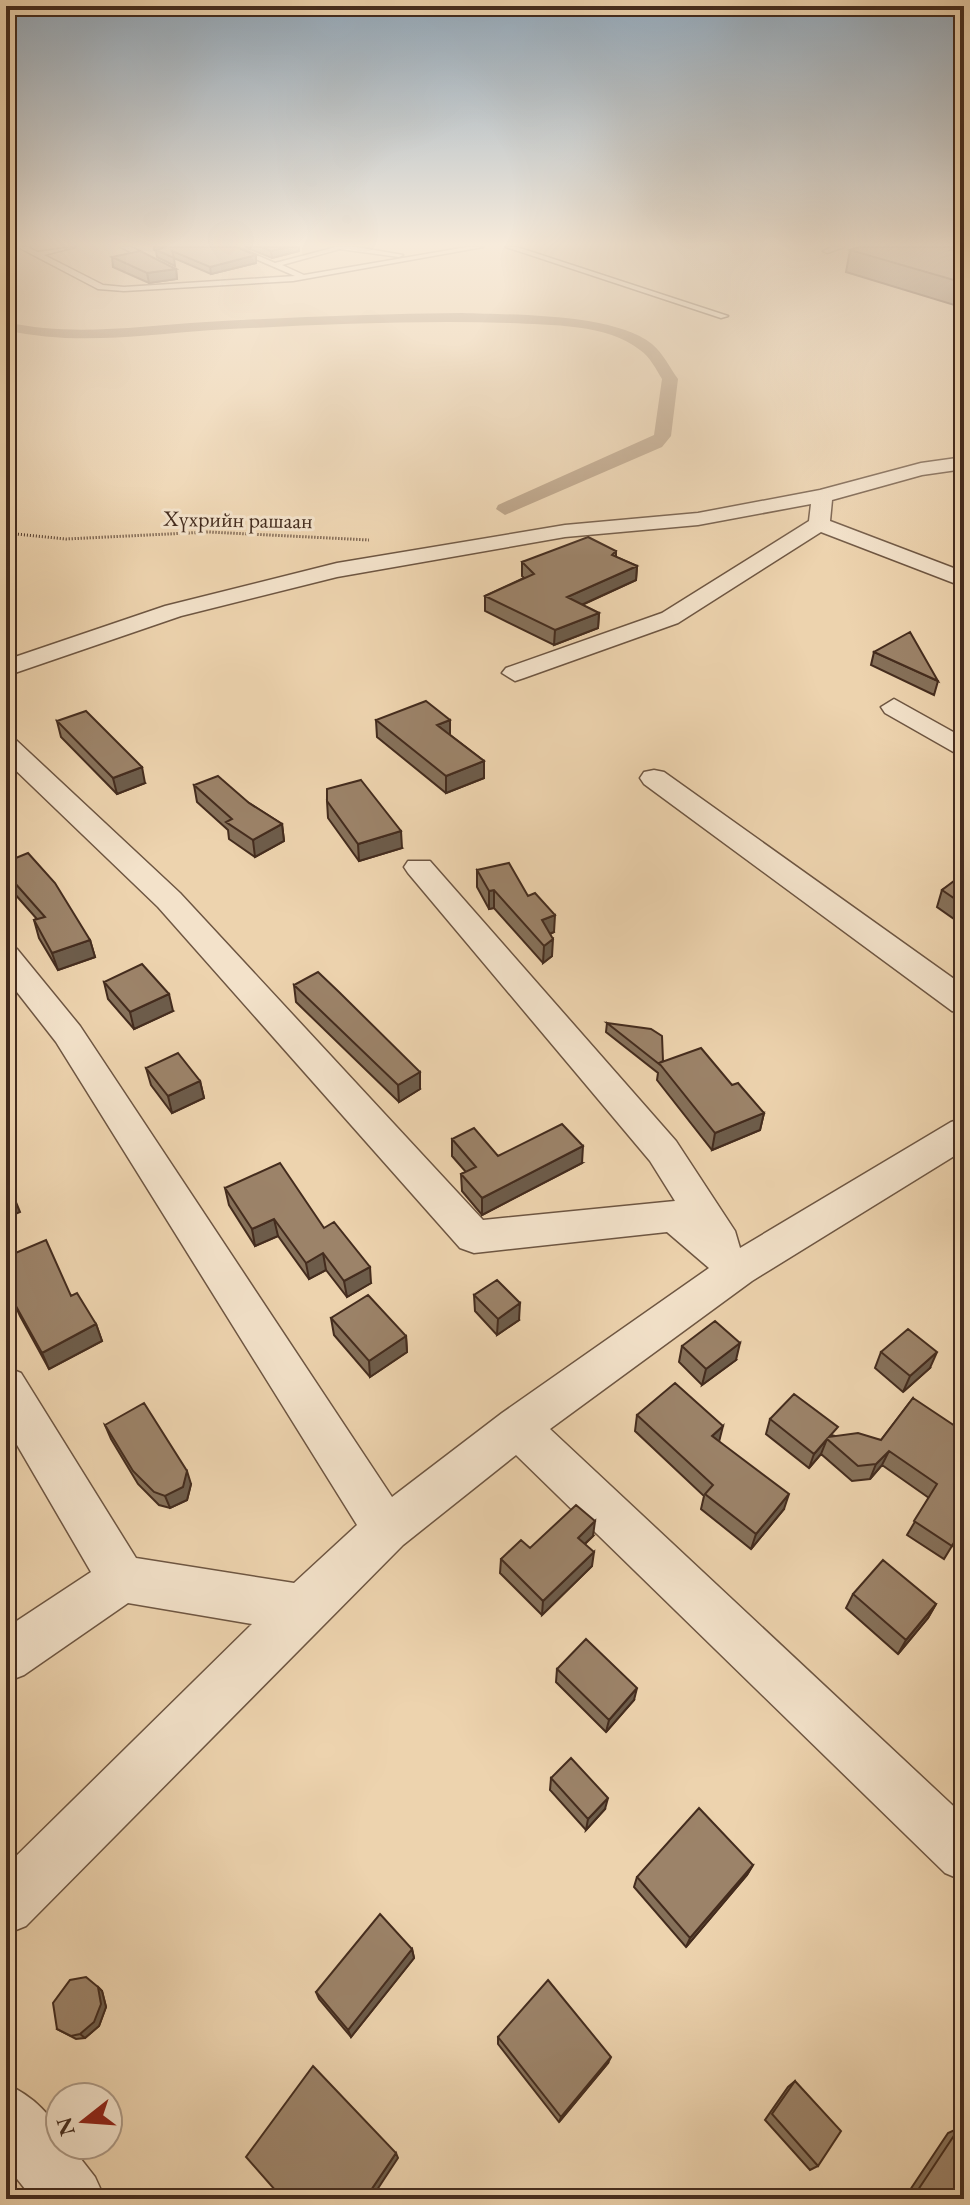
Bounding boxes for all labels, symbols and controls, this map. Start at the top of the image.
street label: Хүхрийн рашаан [162,504,313,535]
north arrow [44,2081,124,2161]
text: N [49,2114,82,2139]

